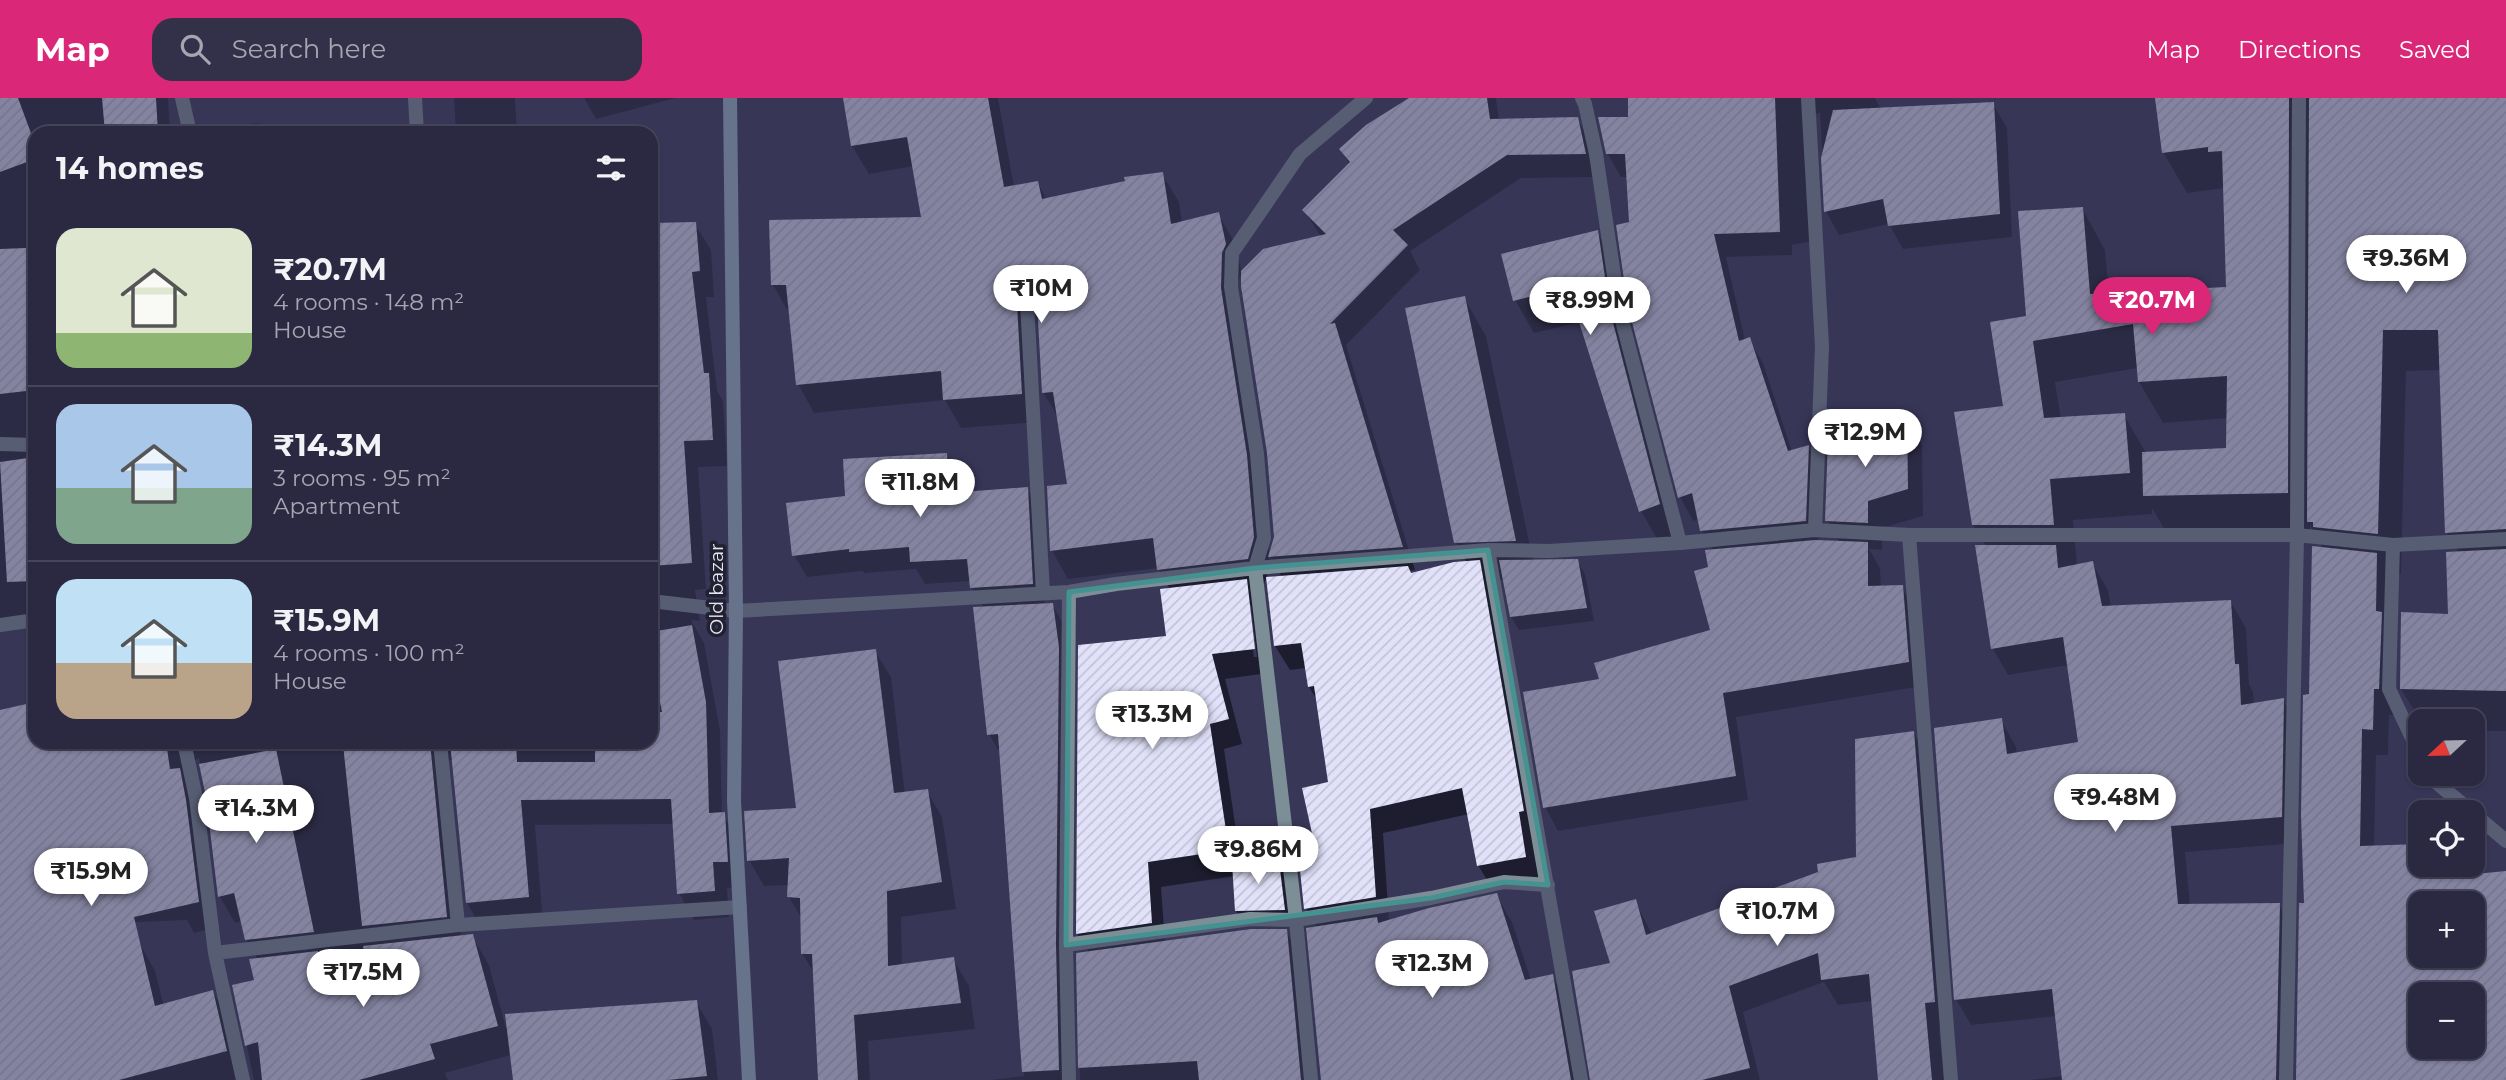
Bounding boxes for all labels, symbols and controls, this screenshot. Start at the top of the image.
search box [152,18,642,81]
text: Map [35,29,110,69]
icon: search [176,30,214,68]
text: Search here [232,33,386,65]
text: Map [2147,35,2200,64]
text: Directions [2238,35,2361,64]
text: Saved [2399,35,2471,64]
icon: filters [592,149,630,187]
text: 14 homes [56,150,204,187]
pin: ₹9.36M [2349,236,2463,295]
text: ₹9.36M [2362,244,2450,272]
text: ₹20.7M [273,251,387,288]
icon: home [112,256,196,340]
pin: ₹10M [1000,266,1082,325]
text: ₹10M [1009,274,1073,302]
pin: ₹8.99M [1533,278,1647,337]
pin: ₹20.7M [2095,278,2209,337]
text: ₹8.99M [1545,286,1635,314]
text: ₹20.7M [2108,286,2196,314]
text: 4 rooms · 148 m² [273,288,464,316]
text: House [273,316,347,344]
pin: ₹12.9M [1808,410,1922,469]
text: ₹12.9M [1824,418,1906,446]
text: ₹14.3M [273,427,383,464]
icon: home [112,432,196,516]
pin: ₹11.8M [863,460,977,519]
text: 3 rooms · 95 m² [273,464,451,492]
text: ₹11.8M [881,468,959,496]
text: Apartment [273,492,401,520]
street label: Old bazar [705,543,728,635]
text: ₹15.9M [273,602,380,639]
icon: home [112,607,196,691]
text: 4 rooms · 100 m² [273,639,465,667]
text: House [273,667,347,695]
pin: ₹13.3M [1095,692,1209,751]
text: ₹13.3M [1111,700,1193,728]
north arrow [2408,709,2485,786]
map controls [2408,709,2485,1059]
pin: ₹9.48M [2058,774,2172,834]
text: ₹9.48M [2070,783,2160,811]
pin: ₹14.3M [199,786,313,845]
text: ₹14.3M [214,794,298,822]
button: locate [2408,800,2485,877]
pin: ₹9.86M [1201,826,1315,886]
text: ₹9.86M [1213,835,1303,863]
pin: ₹15.9M [34,848,148,908]
text: ₹15.9M [50,857,132,885]
pin: ₹10.7M [1720,888,1834,948]
button: + [2408,891,2485,968]
text: ₹10.7M [1735,897,1819,925]
pin: ₹12.3M [1375,940,1489,1000]
text: ₹12.3M [1391,949,1473,977]
pin: ₹17.5M [306,950,420,1009]
text: ₹17.5M [323,958,403,986]
button: − [2408,982,2485,1059]

